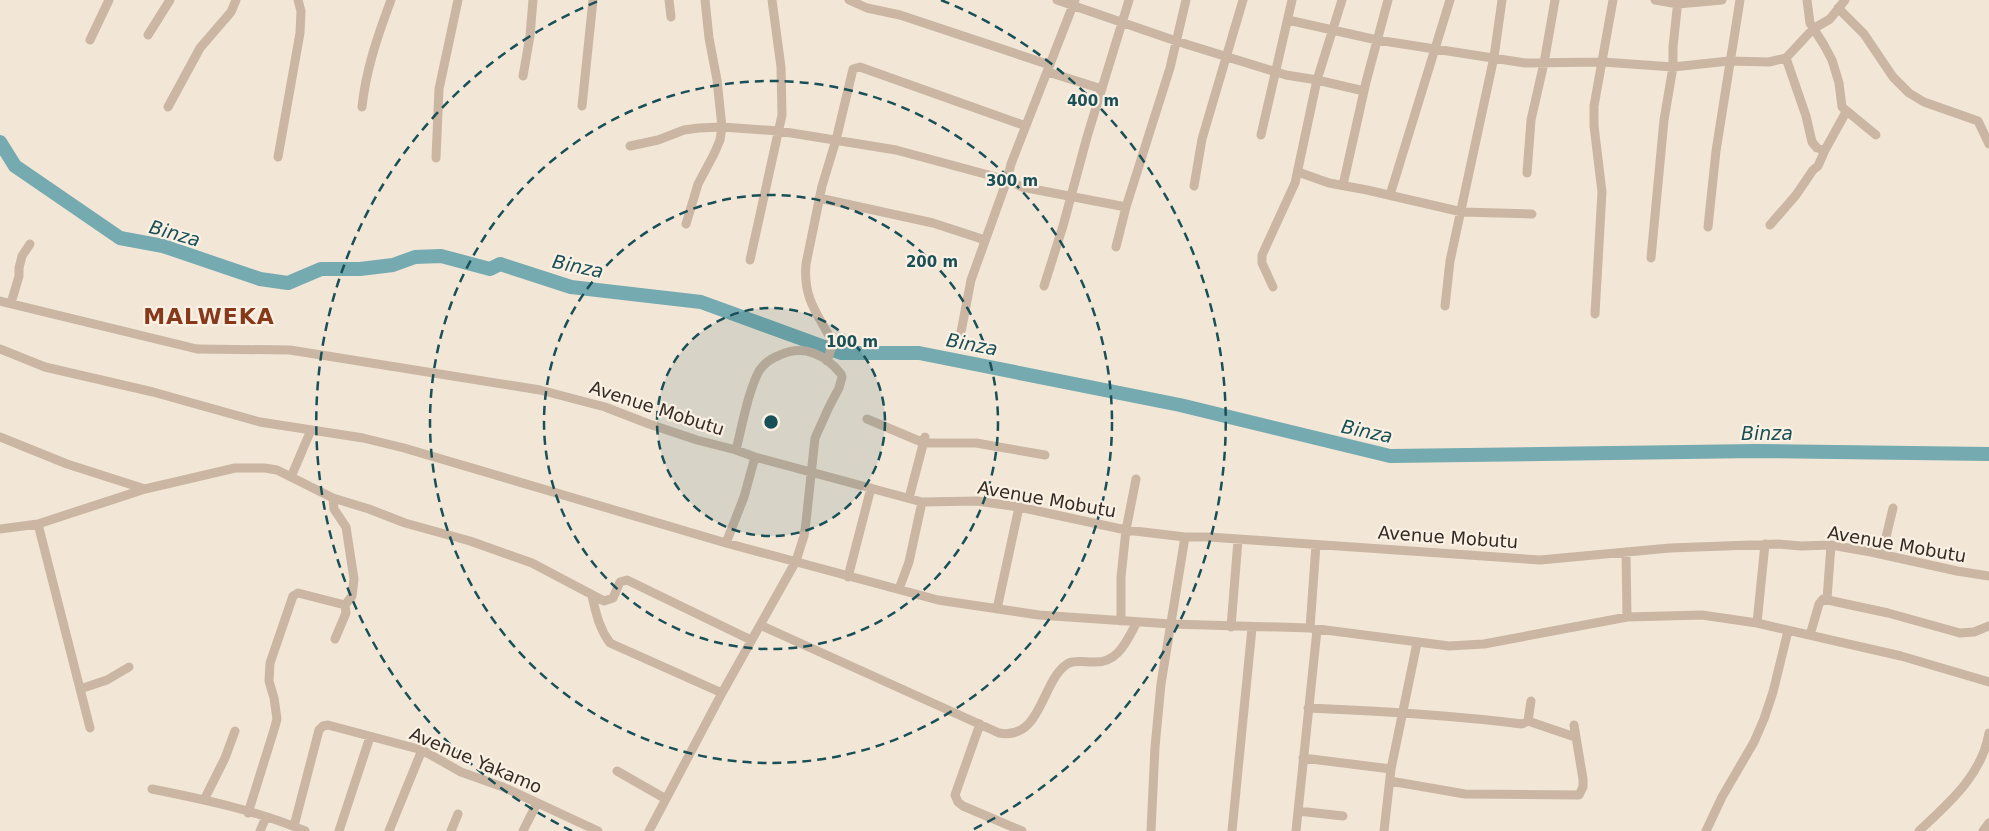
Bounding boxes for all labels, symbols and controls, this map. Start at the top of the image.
text: 400 m [1067,92,1119,110]
text: 300 m [986,172,1038,190]
water label: Binza [147,215,203,251]
water label: Binza [550,250,606,282]
text: 200 m [906,253,958,271]
district label: MALWEKA [143,304,275,329]
water label: Binza [944,328,1000,360]
text: 100 m [826,333,878,351]
street label: Avenue Mobutu [587,376,727,440]
centre of rings [762,413,780,431]
water label: Binza [1339,415,1395,447]
water label: Binza [1741,422,1793,444]
street label: Avenue Mobutu [976,476,1118,522]
street label: Avenue Mobutu [1826,521,1968,567]
street label: Avenue Mobutu [1377,522,1519,552]
street label: Avenue Yakamo [407,723,545,797]

